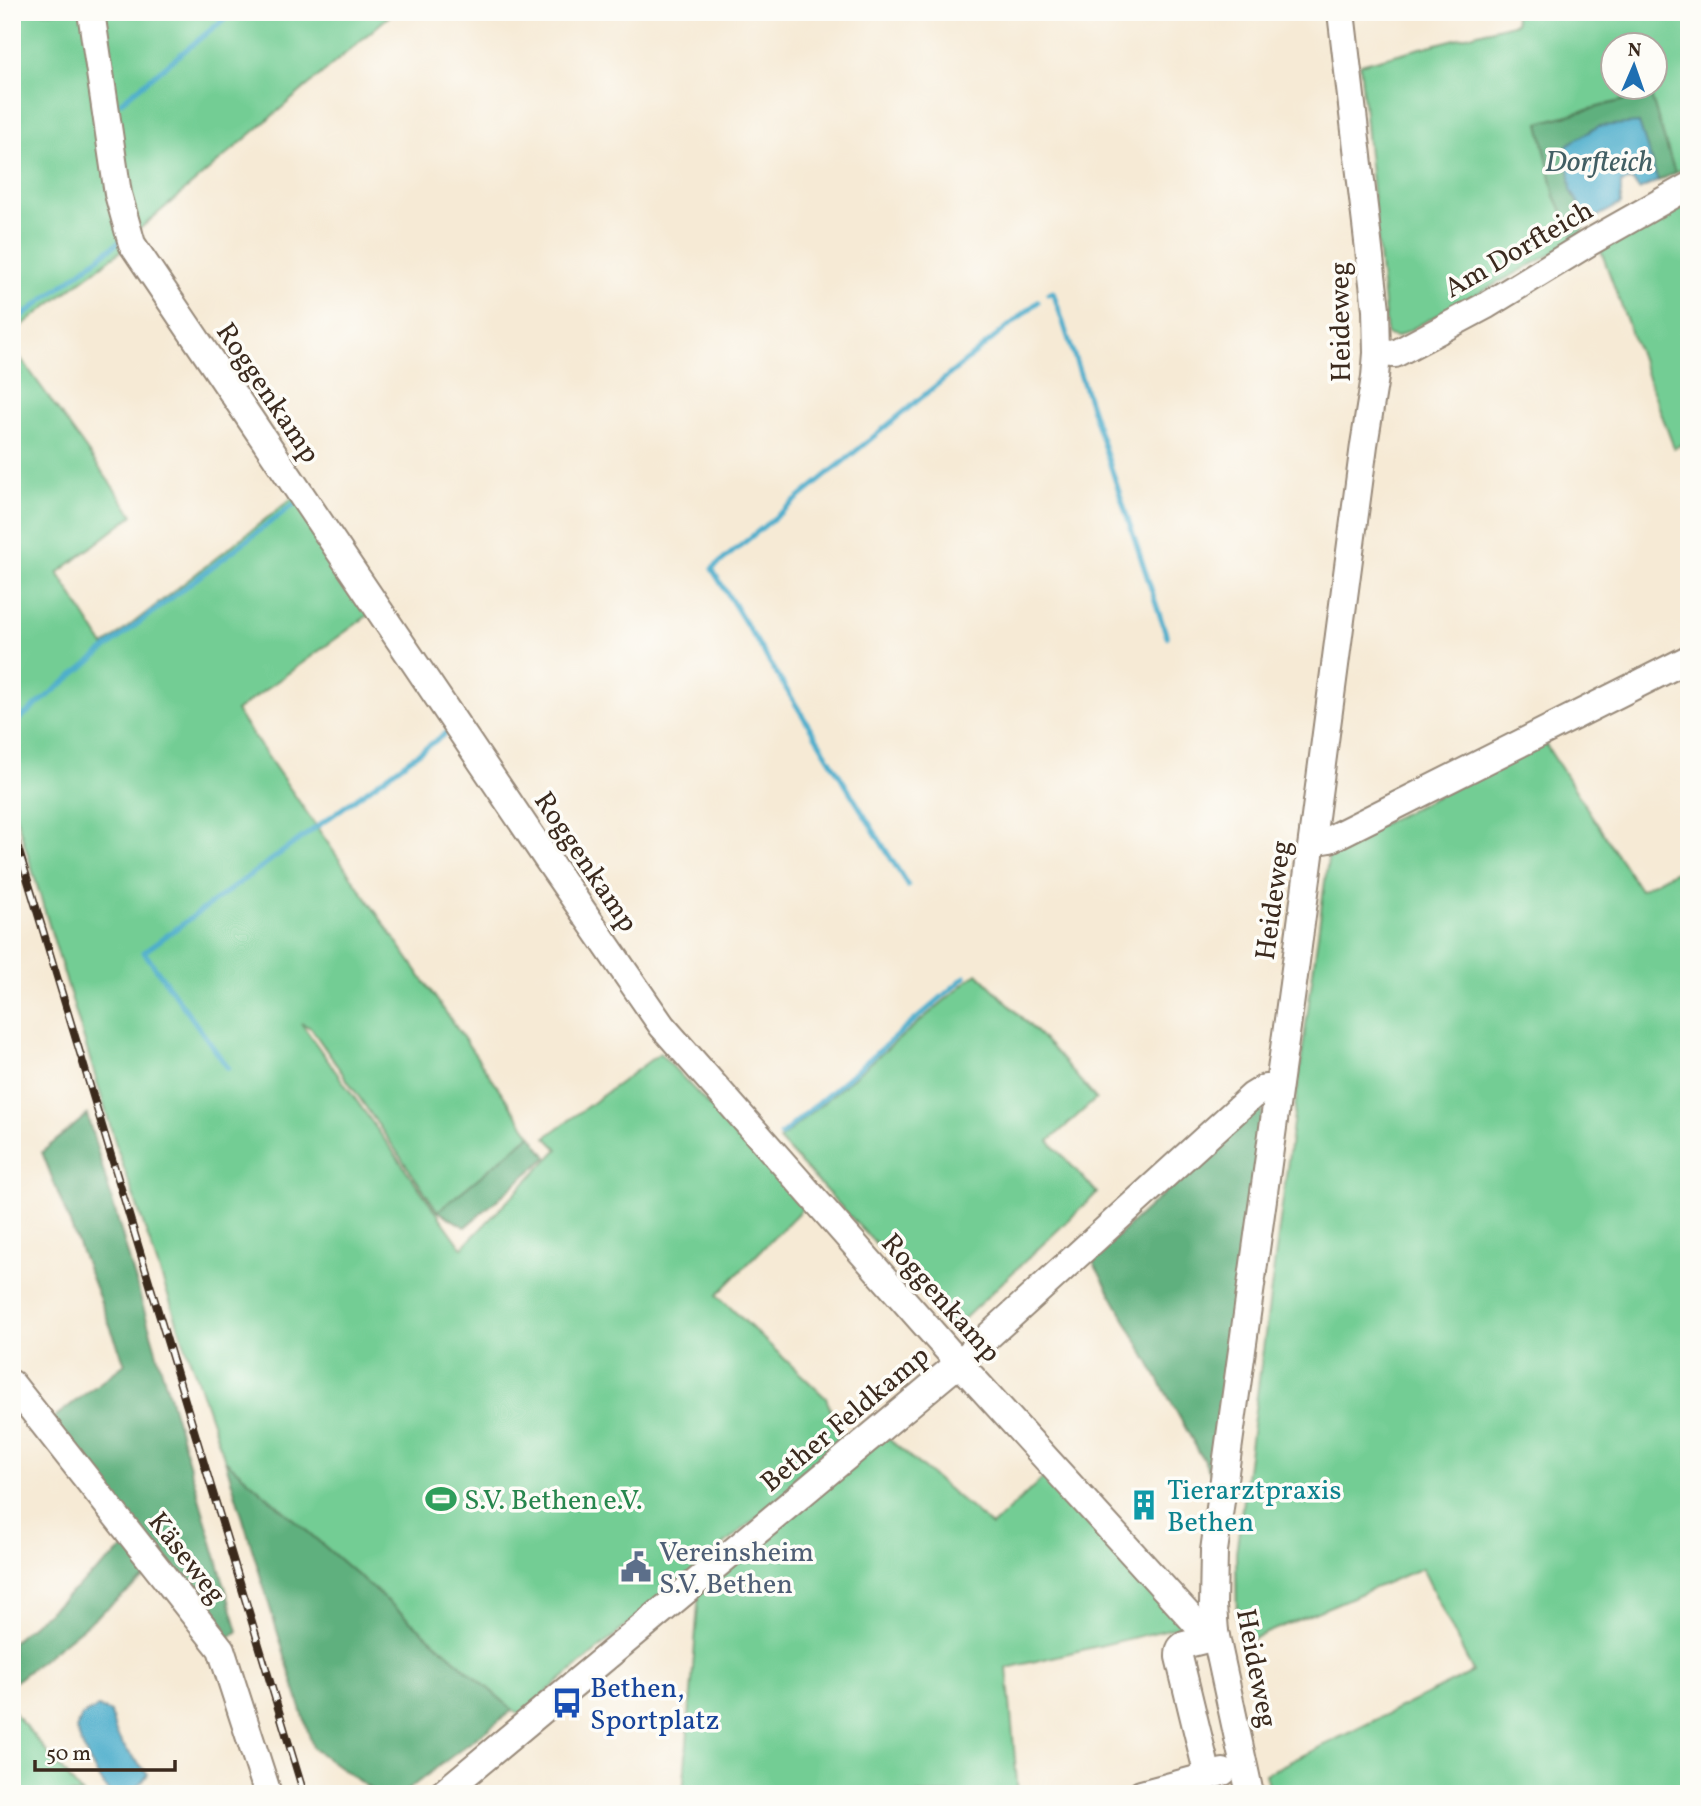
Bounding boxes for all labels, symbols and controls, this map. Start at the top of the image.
north arrow [1600,32,1670,102]
text: N [1627,38,1642,64]
water label: Dorfteich [1545,142,1653,184]
street label: Am Dorfteich [1437,192,1601,309]
street label: Heideweg [1321,261,1362,383]
street label: Roggenkamp [205,315,328,472]
street label: Roggenkamp [523,784,646,941]
street label: Heideweg [1247,838,1302,963]
street label: Roggenkamp [871,1225,1009,1372]
street label: Bether Feldkamp [753,1338,938,1502]
place label: Tierarztpraxis Bethen [1167,1472,1341,1543]
sports icon: S.V. Bethen e.V. [424,1482,458,1516]
place label: S.V. Bethen e.V. [464,1482,643,1521]
building icon: Tierarztpraxis Bethen [1127,1488,1161,1522]
street label: Käseweg [138,1504,234,1613]
place label: Vereinsheim S.V. Bethen [659,1534,814,1605]
public building icon: Vereinsheim S.V. Bethen [619,1550,653,1584]
street label: Heideweg [1225,1606,1286,1731]
place label: Bethen, Sportplatz [590,1670,719,1741]
bus stop icon: Bethen, Sportplatz [550,1686,584,1720]
scale bar [35,1729,175,1773]
text: 50 m [46,1740,91,1769]

